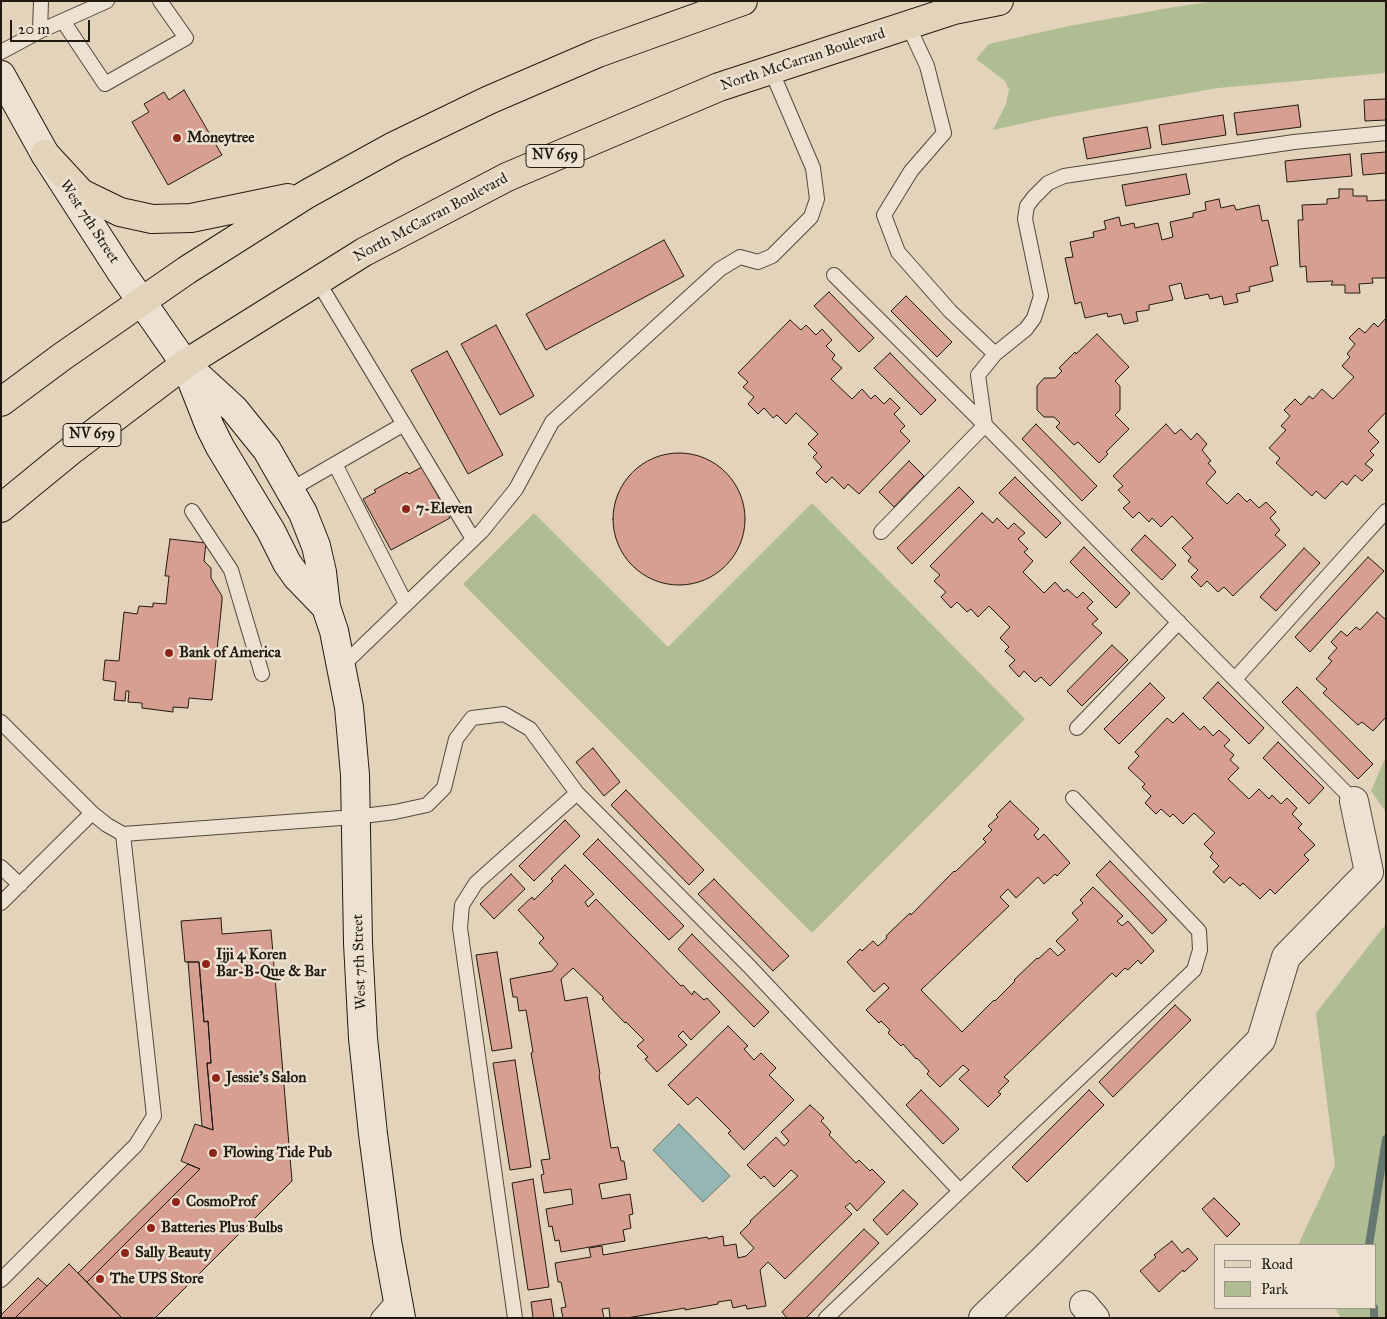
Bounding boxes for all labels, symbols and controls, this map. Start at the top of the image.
scale bar [12,10,92,42]
text: 20 m [18,20,50,38]
street label: North McCarran Boulevard [718,25,888,95]
place label: Moneytree [187,129,255,147]
marker: Moneytree [171,132,183,144]
road number: NV 659 [526,144,584,168]
street label: North McCarran Boulevard [351,170,511,266]
street label: West 7th Street [55,177,123,267]
road number: NV 659 [63,424,121,446]
place label: 7-Eleven [416,500,472,518]
marker: 7-Eleven [400,503,412,515]
place label: Bank of America [179,644,281,662]
marker: Bank of America [163,647,175,659]
street label: West 7th Street [349,914,371,1010]
place label: Ijji 4 Koren Bar-B-Que & Bar [216,946,326,981]
marker: Ijji 4 Koren Bar-B-Que & Bar [200,958,212,970]
place label: Jessie's Salon [226,1069,306,1087]
marker: Jessie's Salon [210,1072,222,1084]
place label: Flowing Tide Pub [223,1144,332,1162]
marker: Flowing Tide Pub [207,1147,219,1159]
place label: CosmoProf [186,1193,256,1211]
marker: CosmoProf [170,1196,182,1208]
place label: Batteries Plus Bulbs [161,1219,283,1237]
marker: Batteries Plus Bulbs [145,1222,157,1234]
place label: Sally Beauty [135,1244,211,1262]
legend [1214,1244,1377,1309]
marker: Sally Beauty [119,1247,131,1259]
text: Road [1261,1255,1293,1273]
place label: The UPS Store [110,1270,204,1288]
marker: The UPS Store [94,1273,106,1285]
text: Park [1261,1280,1288,1298]

